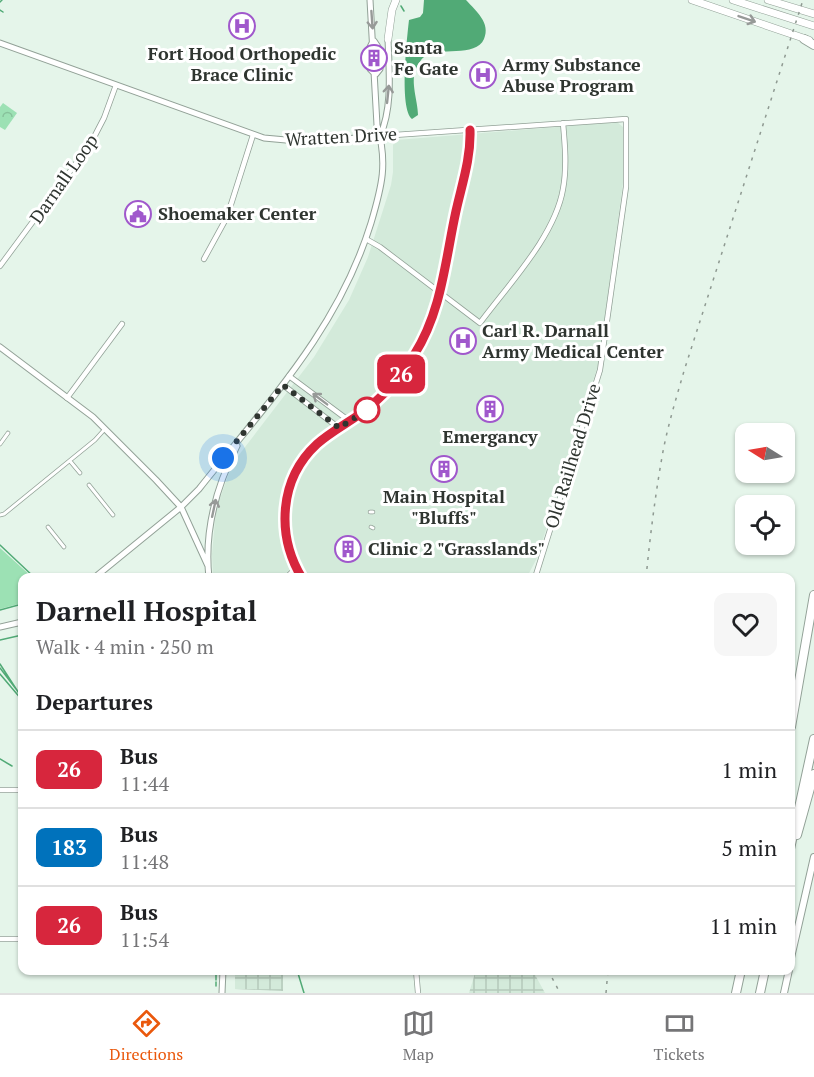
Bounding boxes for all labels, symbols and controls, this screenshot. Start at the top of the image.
one-way arrow [367,9,378,29]
hospital icon: Fort Hood Orthopedic Brace Clinic [227,11,257,41]
one-way arrow [737,15,756,26]
place label: Santa Fe Gate [394,35,459,80]
place label: Fort Hood Orthopedic Brace Clinic [148,41,337,86]
building icon: Santa Fe Gate [359,43,389,73]
place label: Army Substance Abuse Program [502,52,641,97]
hospital icon: Army Substance Abuse Program [468,60,498,90]
one-way arrow [383,84,394,104]
street label: Wratten Drive [284,121,398,151]
street label: Darnall Loop [24,129,103,228]
public building icon: Shoemaker Center [123,199,153,229]
place label: Shoemaker Center [158,201,317,225]
place label: Carl R. Darnall Army Medical Center [482,318,664,363]
hospital icon: Carl R. Darnall Army Medical Center [448,326,478,356]
line badge: 26 [374,354,428,394]
text: 26 [389,360,413,388]
street label: Old Railhead Drive [539,380,606,531]
one-way arrow [312,392,328,405]
building icon: Emergancy [475,394,505,424]
unlabelled marker [354,397,380,423]
north arrow [735,423,795,483]
map controls [735,423,795,555]
place label: Emergancy [443,424,538,448]
your location [208,443,238,473]
building icon: Main Hospital "Bluffs" [429,454,459,484]
place label: Main Hospital "Bluffs" [383,484,505,529]
button: locate [735,495,795,555]
one-way arrow [209,498,220,518]
building icon: Clinic 2 "Grasslands" [333,534,363,564]
place label: Clinic 2 "Grasslands" [368,536,545,560]
text: Darnell Hospital [36,592,257,629]
button: heart [714,593,777,656]
text: Walk · 4 min · 250 m [36,633,214,660]
text: Departures [36,687,153,716]
text: Bus [120,741,158,770]
text: 26 [57,755,81,783]
text: 1 min [721,755,777,784]
text: 11:44 [120,770,169,797]
text: Bus [120,819,158,848]
text: 183 [51,833,87,861]
text: 5 min [721,833,777,862]
text: 11:48 [120,848,169,875]
text: Bus [120,897,158,926]
text: 26 [57,911,81,939]
text: 11 min [710,911,777,940]
text: 11:54 [120,926,169,953]
tab: Directions [109,1007,183,1065]
tab: Map [402,1007,435,1065]
tab: Tickets [653,1007,705,1065]

